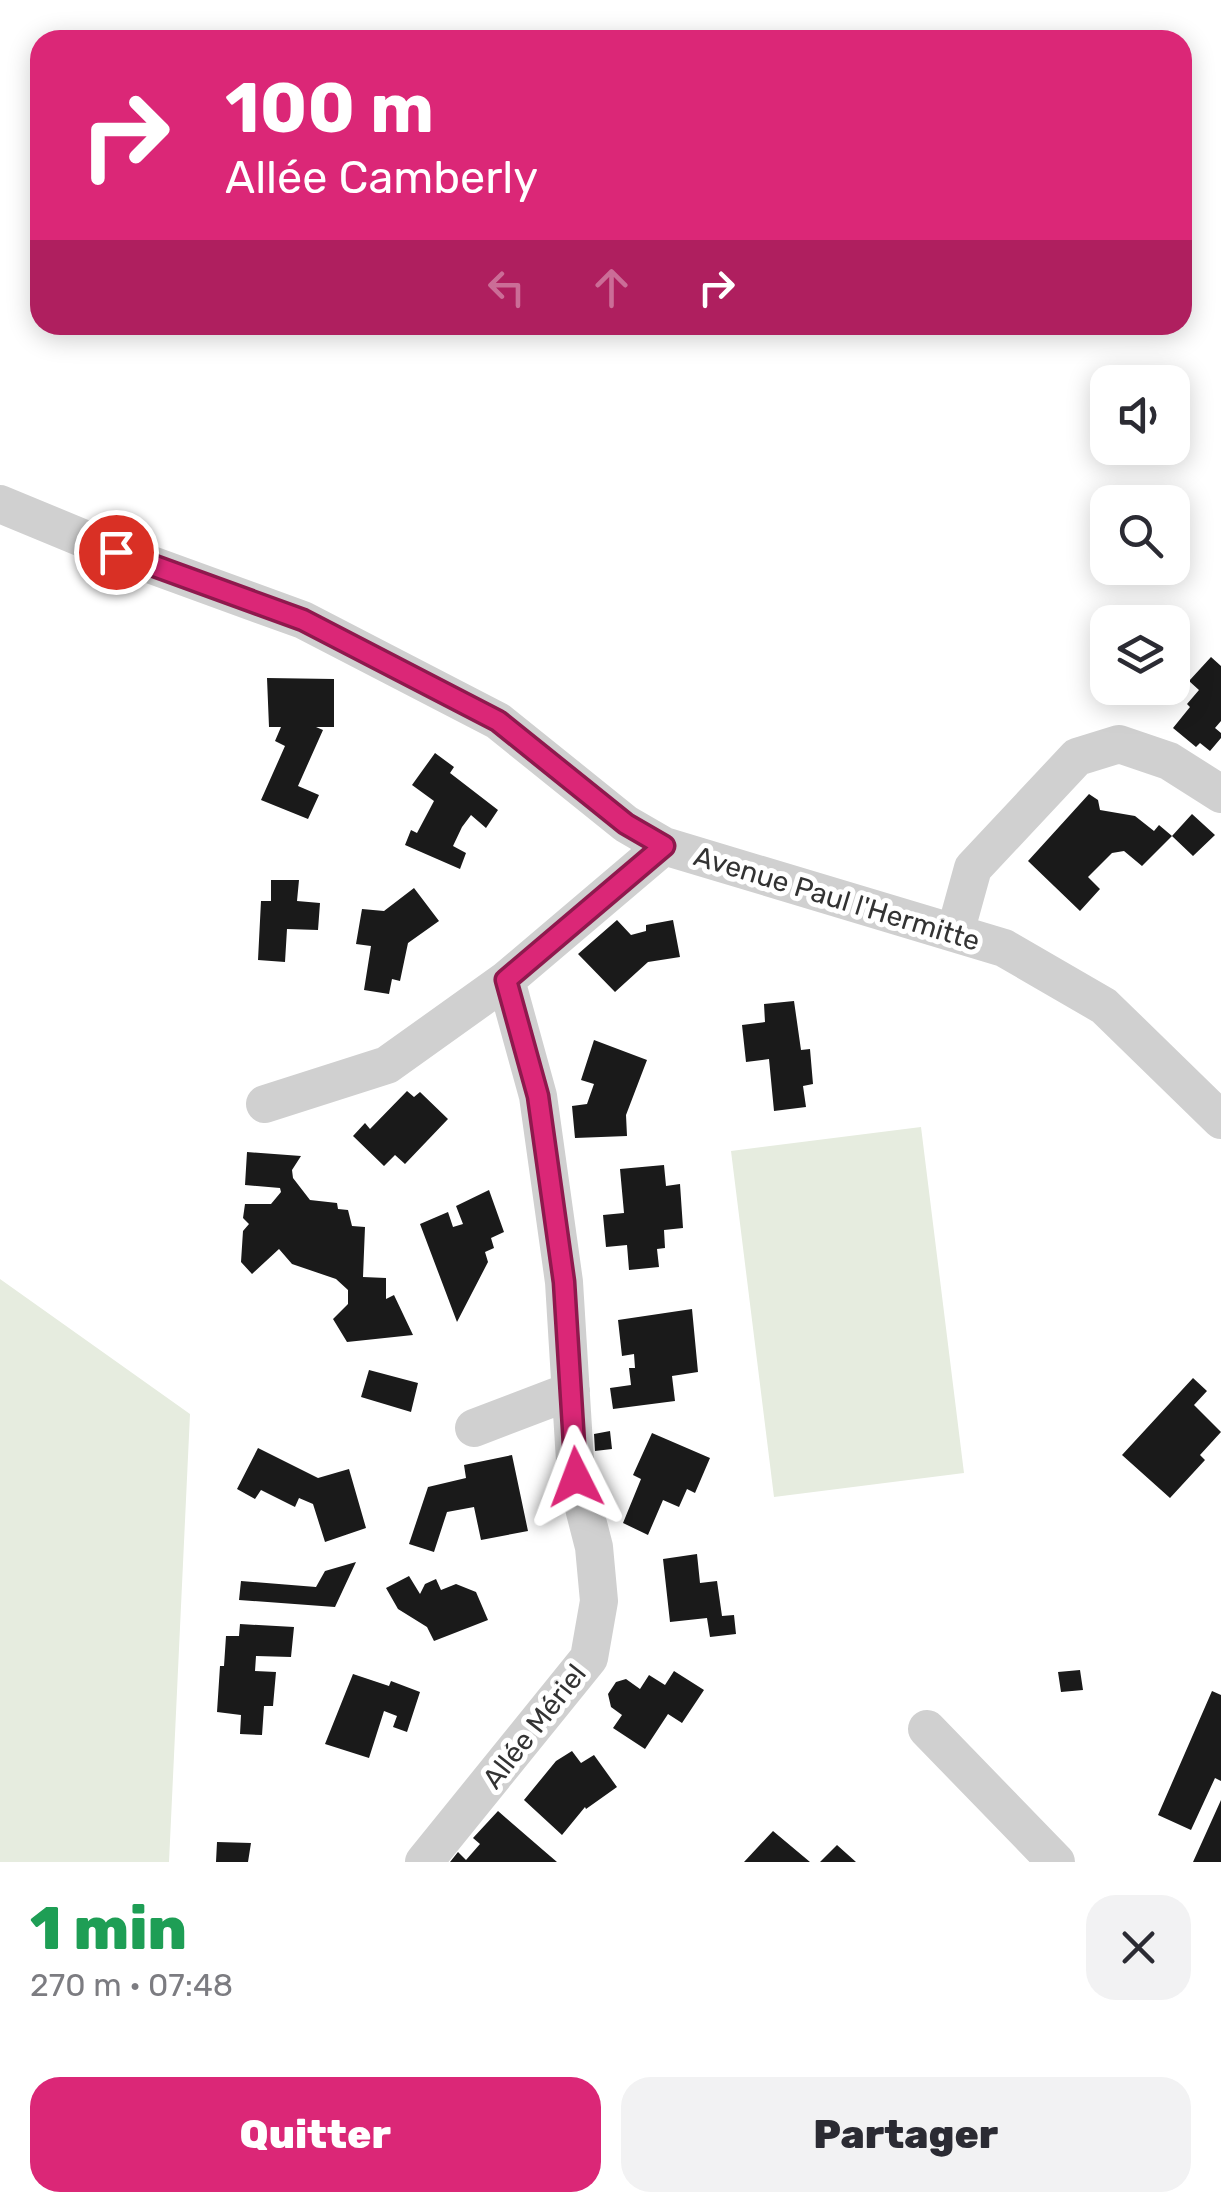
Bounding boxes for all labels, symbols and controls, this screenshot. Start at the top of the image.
text: 100 m [225,67,434,150]
icon: right [60,70,190,200]
text: Allée Camberly [225,151,538,204]
icon: left [479,260,534,315]
icon: ahead [584,260,639,315]
icon: right [689,260,744,315]
map controls [1090,365,1190,705]
button: sound [1090,365,1190,465]
button: search [1090,485,1190,585]
pin [74,510,159,595]
icon: arrive [89,525,144,580]
button: layers [1090,605,1190,705]
street label: Avenue Paul l'Hermitte [690,839,984,958]
position arrow [524,1425,628,1529]
street label: Allée Mériel [476,1658,593,1795]
text: 1 min [30,1893,187,1964]
button: close [1086,1895,1191,2000]
text: 270 m · 07:48 [30,1966,233,2004]
button: Quitter [30,2077,601,2192]
button: Partager [621,2077,1191,2192]

